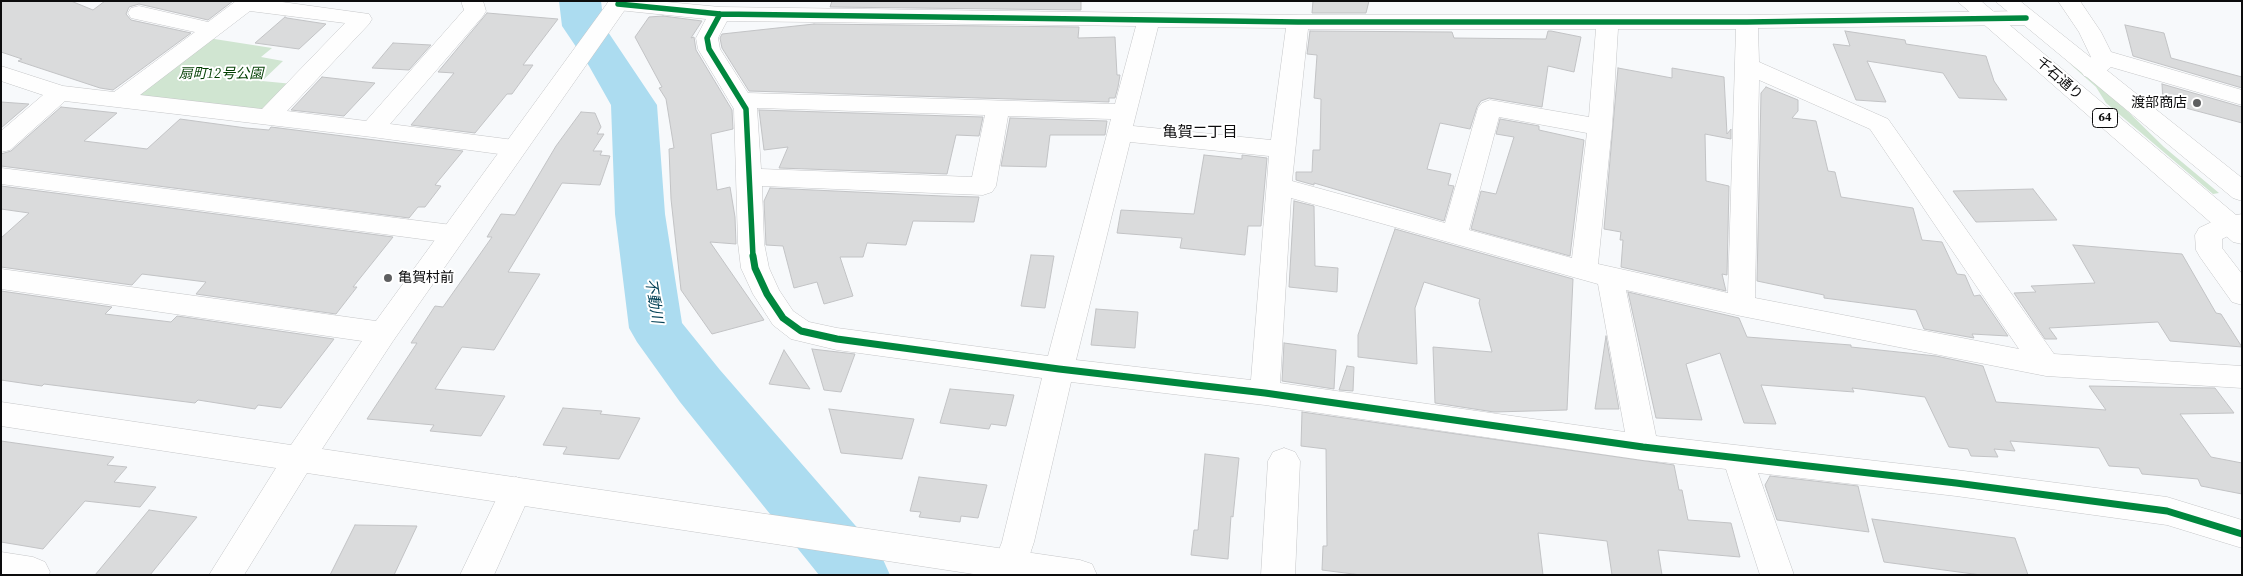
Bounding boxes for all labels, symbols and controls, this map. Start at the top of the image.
street label: 千石通り [2032,54,2086,104]
park label: 扇町12号公園 [179,66,263,82]
place label: 渡部商店 [2131,95,2187,111]
marker: 渡部商店 [2191,97,2203,109]
road number: 64 [2092,109,2118,128]
district label: 亀賀二丁目 [1163,124,1237,142]
place label: 亀賀村前 [398,270,454,286]
marker: 亀賀村前 [382,272,394,284]
water label: 不動川 [641,277,665,325]

